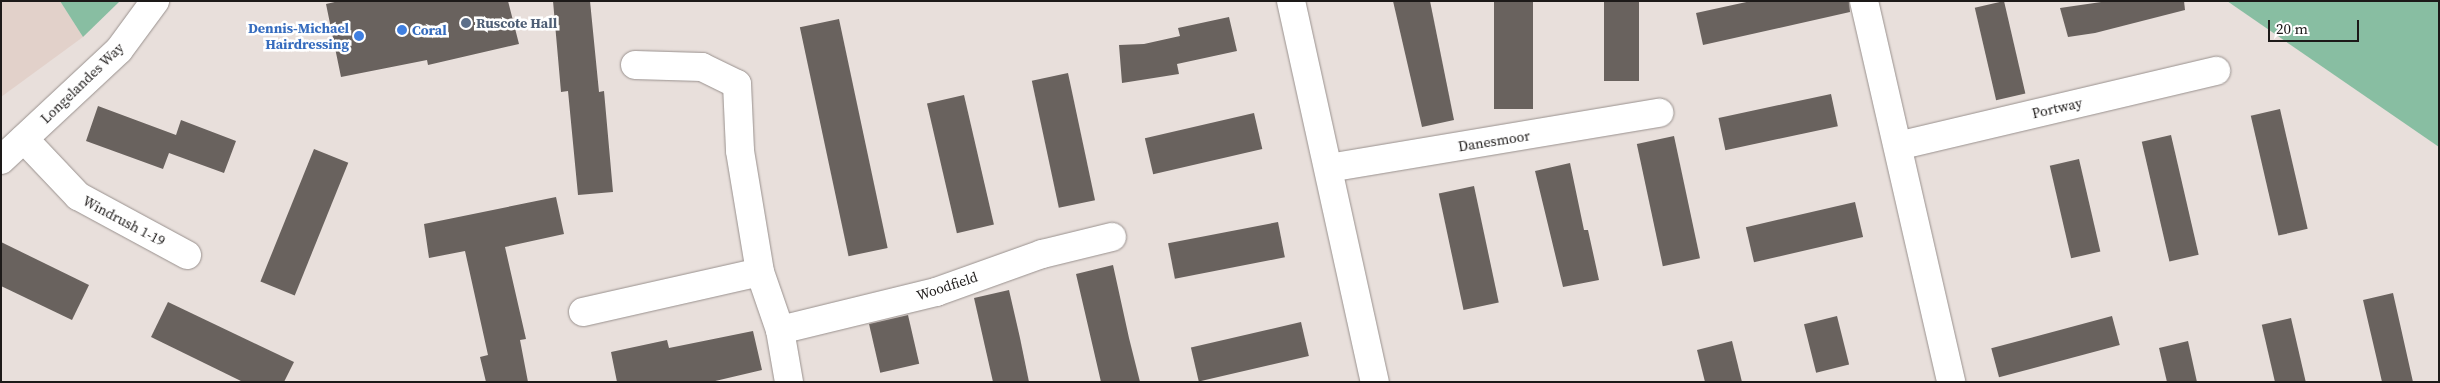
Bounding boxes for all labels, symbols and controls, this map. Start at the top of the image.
scale bar [2270,10,2361,42]
place label: Ruscote Hall [476,15,557,31]
marker: Ruscote Hall [460,17,472,29]
text: 20 m [2276,18,2308,39]
place label: Dennis-Michael Hairdressing [248,20,349,52]
place label: Coral [412,22,447,38]
marker: Coral [396,24,408,36]
marker: Dennis-Michael Hairdressing [353,30,365,42]
street label: Longelandes Way [37,39,127,127]
street label: Portway [2030,94,2084,122]
street label: Danesmoor [1457,127,1531,155]
street label: Windrush 1-19 [80,192,168,250]
street label: Woodfield [914,268,980,304]

